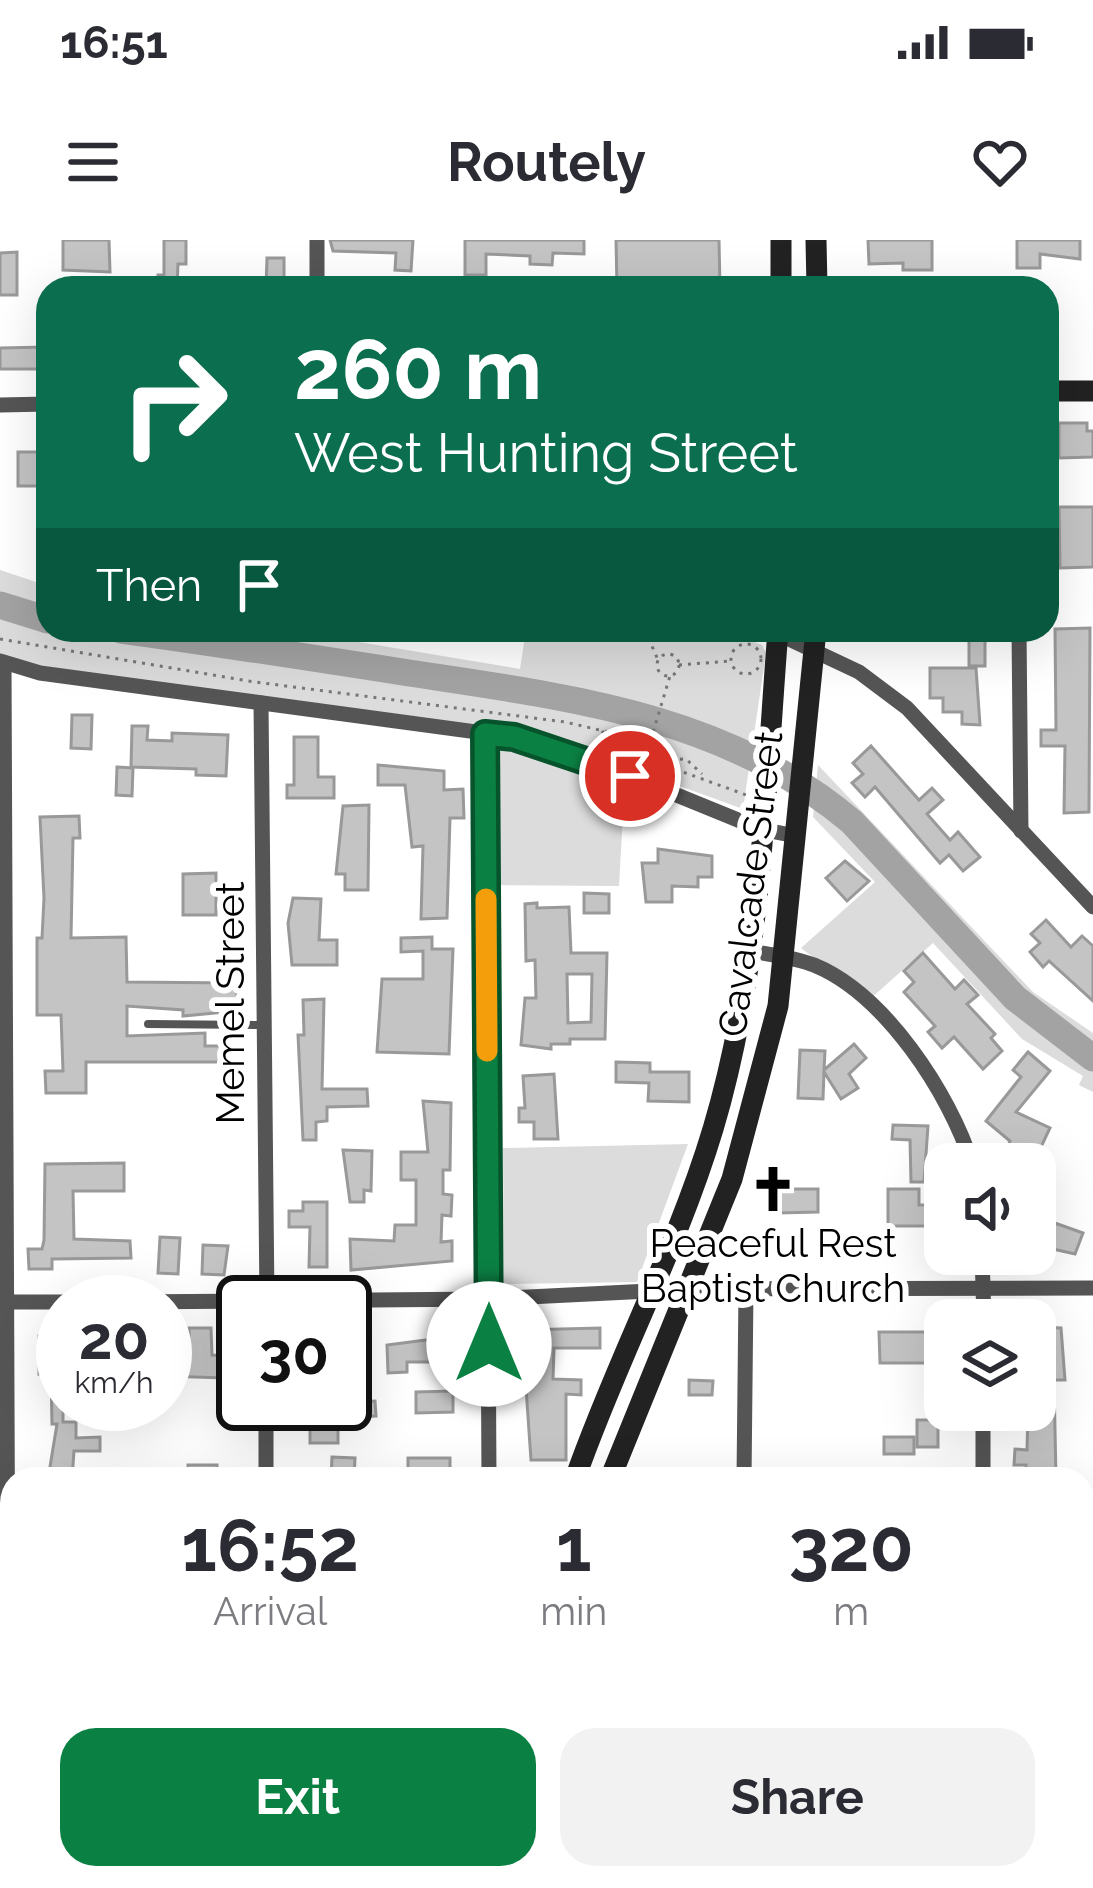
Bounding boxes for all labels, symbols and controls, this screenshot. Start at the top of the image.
text: 16:51 [60,16,168,69]
icon: menu [60,129,126,195]
icon: heart [967,129,1033,195]
text: Routely [447,130,646,194]
text: 260 m [294,320,542,419]
icon: right [96,324,252,480]
text: West Hunting Street [294,421,798,485]
icon: arrive [226,552,292,618]
text: Then [96,559,202,612]
pin [579,725,681,827]
street label: Cavalcade Street [708,729,792,1039]
icon: arrive [597,743,663,809]
street label: Memel Street [207,882,253,1125]
map controls [924,1143,1056,1431]
button: sound [924,1143,1056,1275]
church icon: Peaceful Rest Baptist Church [748,1164,798,1214]
place label: Peaceful Rest Baptist Church [641,1220,905,1311]
speed limit sign: 30 [216,1275,372,1431]
position arrow [426,1281,552,1407]
button: layers [924,1299,1056,1431]
text: 20 [79,1303,149,1373]
text: km/h [74,1365,154,1400]
text: 16:52 [181,1503,359,1588]
text: 1 [556,1503,592,1588]
text: 320 [789,1503,914,1588]
text: Arrival [213,1588,327,1634]
text: min [540,1588,607,1634]
text: m [833,1588,869,1634]
button: Exit [60,1728,536,1866]
button: Share [560,1728,1035,1866]

